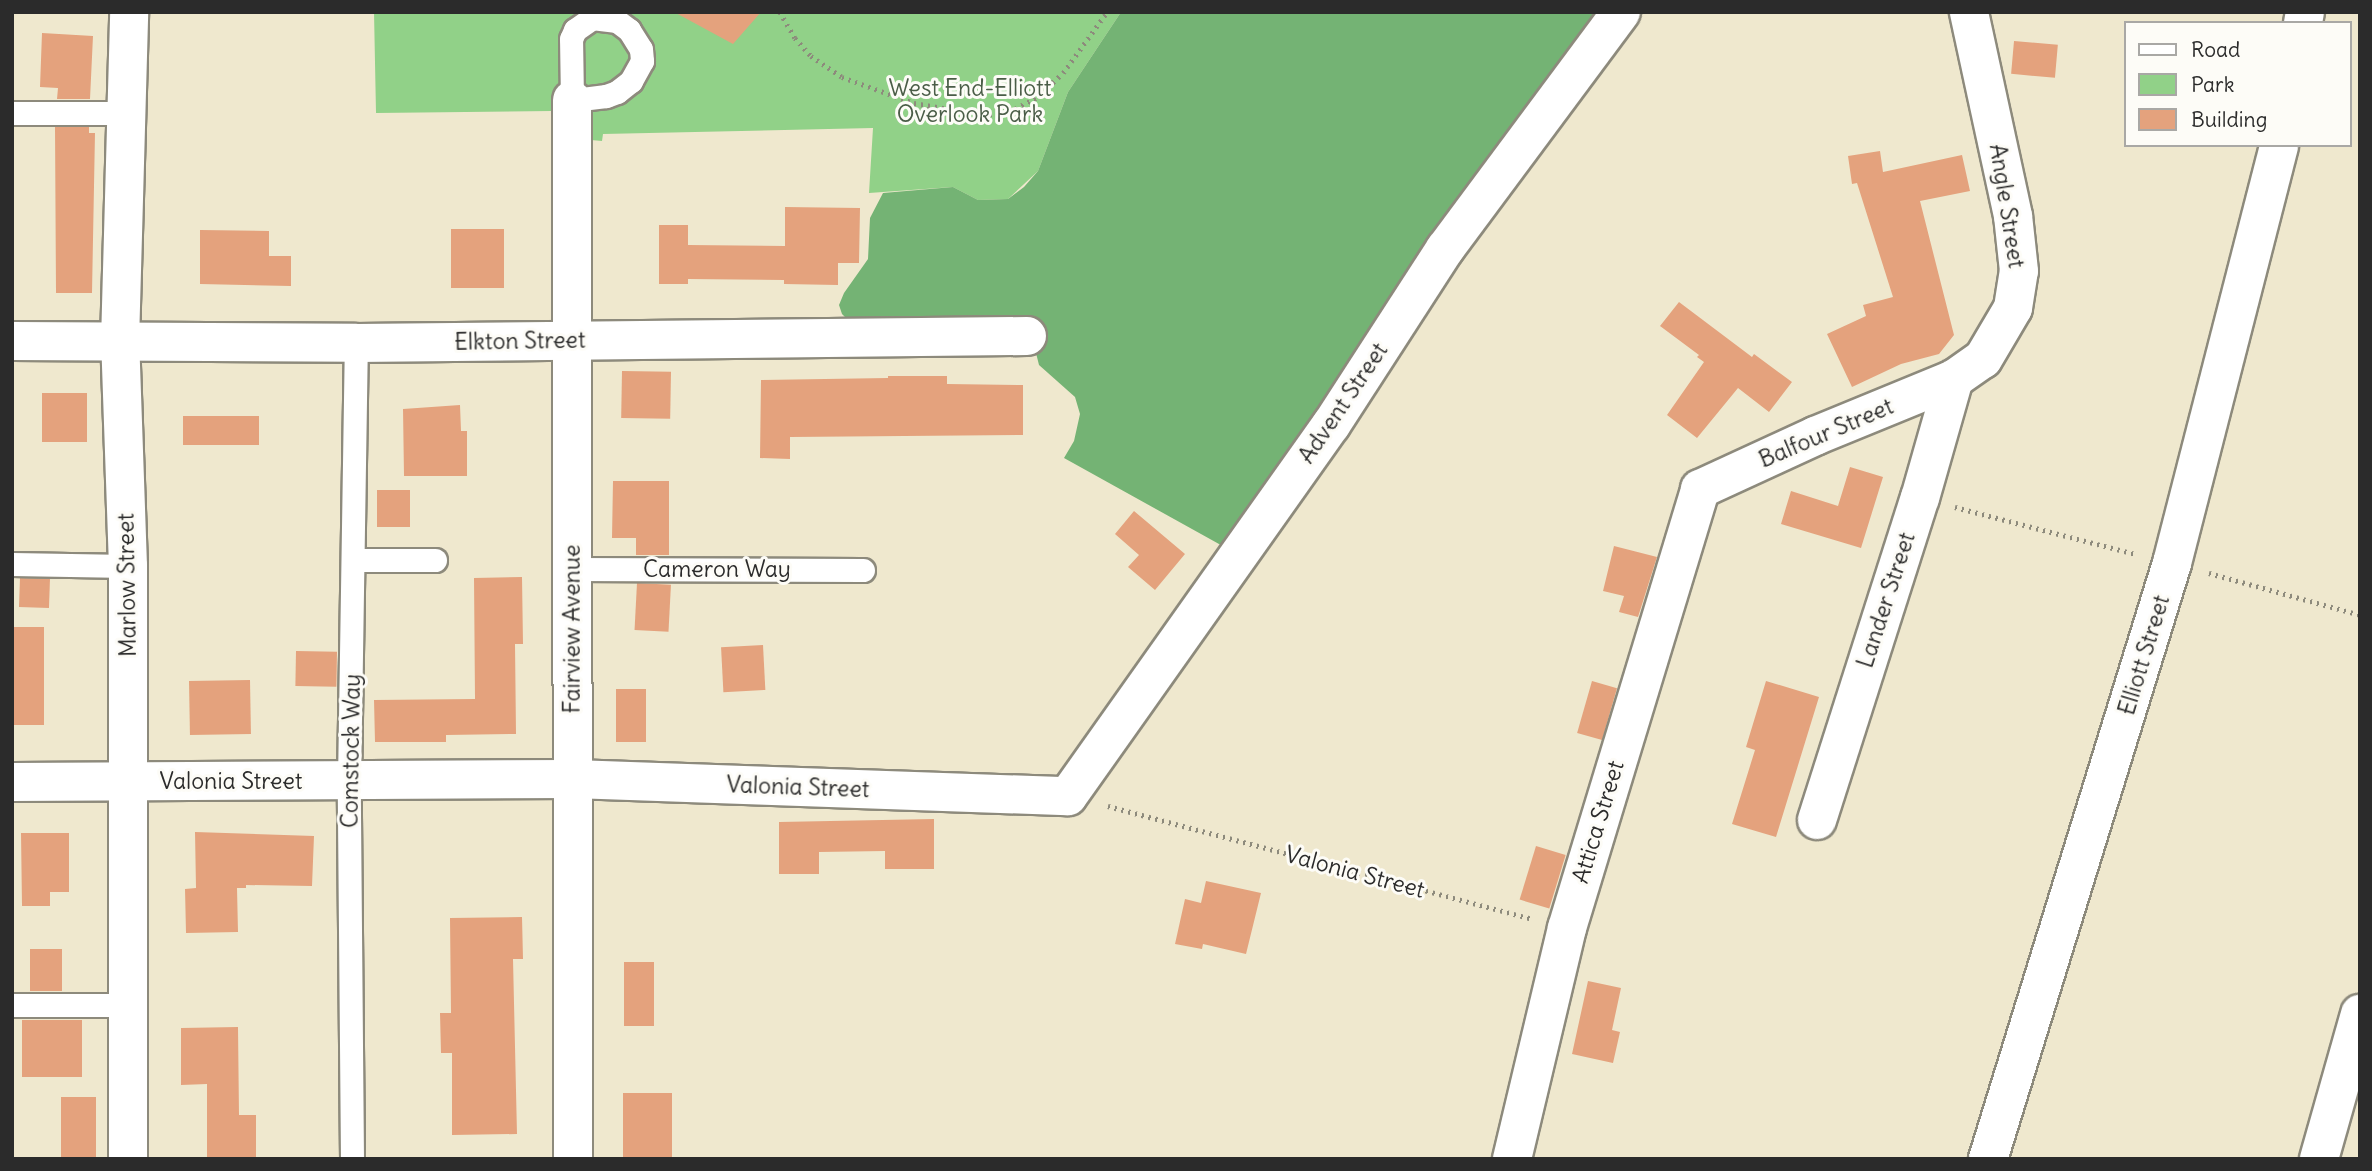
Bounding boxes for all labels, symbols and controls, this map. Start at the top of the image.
legend [2124,21,2351,147]
text: Road [2191,36,2240,63]
text: Park [2191,71,2234,98]
park label: West End-Elliott Overlook Park [888,74,1052,128]
text: Building [2191,106,2267,133]
street label: Angle Street [1984,142,2030,270]
street label: Elkton Street [454,326,586,356]
street label: Advent Street [1293,337,1393,469]
street label: Balfour Street [1755,392,1897,474]
street label: Marlow Street [112,513,142,657]
street label: Lander Street [1851,529,1921,671]
street label: Fairview Avenue [558,545,586,713]
street label: Cameron Way [643,555,791,583]
street label: Elliott Street [2113,592,2175,718]
street label: Comstock Way [336,674,366,828]
street label: Attica Street [1566,757,1630,887]
street label: Valonia Street [159,767,303,795]
street label: Valonia Street [726,771,870,803]
street label: Valonia Street [1282,840,1428,904]

